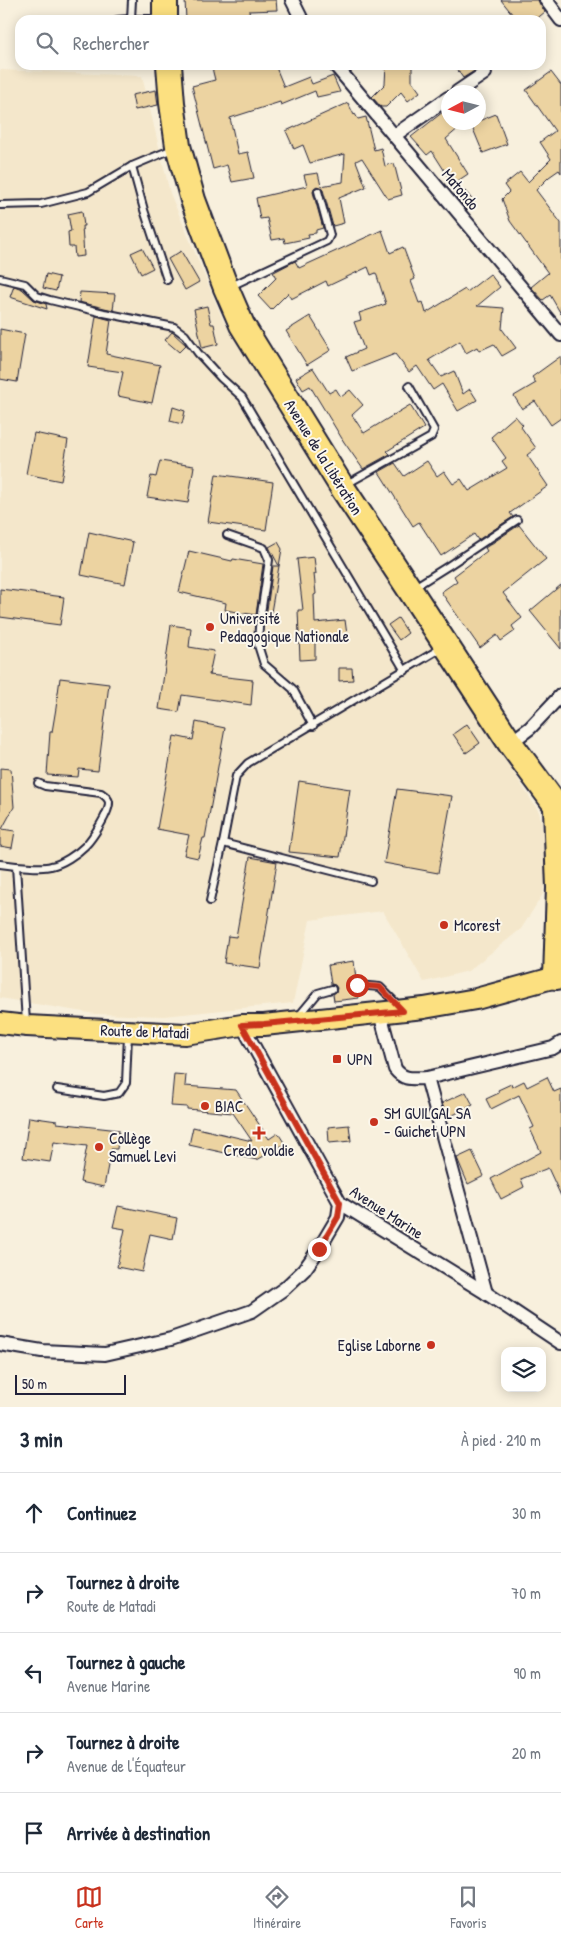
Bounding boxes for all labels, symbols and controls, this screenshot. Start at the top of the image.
search box [15,15,546,70]
icon: search [33,29,61,57]
text: Rechercher [73,30,150,56]
north arrow [441,85,486,130]
street label: Matondo [437,164,485,215]
street label: Avenue de la Libération [280,395,368,519]
place label: Université Pedagogique Nationale [220,607,350,647]
marker: Université Pedagogique Nationale [204,621,216,633]
place label: Mcorest [454,914,501,936]
marker: Mcorest [438,919,450,931]
route start [346,974,369,997]
street label: Route de Matadi [100,1018,190,1044]
place label: UPN [347,1048,372,1070]
marker: UPN [331,1053,343,1065]
place label: BIAC [215,1095,244,1117]
marker: BIAC [199,1100,211,1112]
place label: SM GUILGAL SA - Guichet UPN [384,1102,471,1142]
marker: SM GUILGAL SA - Guichet UPN [368,1116,380,1128]
place label: Collège Samuel Levi [109,1127,177,1167]
marker: Credo voldie [253,1127,265,1139]
place label: Credo voldie [224,1139,295,1161]
marker: Collège Samuel Levi [93,1141,105,1153]
street label: Avenue Marine [346,1180,428,1244]
route end [308,1238,331,1261]
place label: Eglise Laborne [338,1334,422,1356]
marker: Eglise Laborne [425,1339,437,1351]
map controls [501,1347,546,1392]
button: layers [501,1347,546,1392]
scale bar [15,1372,126,1395]
text: 50 m [22,1374,47,1393]
text: 3 min [20,1425,63,1454]
text: À pied · 210 m [461,1429,541,1451]
icon: ahead [20,1499,48,1527]
text: Continuez [67,1500,136,1526]
text: 30 m [512,1502,541,1524]
text: Tournez à droite [67,1569,180,1595]
icon: right [20,1579,48,1607]
text: 70 m [511,1582,541,1604]
text: Route de Matadi [67,1595,156,1617]
text: Tournez à gauche [67,1649,185,1675]
icon: left [20,1659,48,1687]
text: 90 m [513,1662,541,1684]
text: Avenue Marine [67,1675,150,1697]
text: Tournez à droite [67,1729,180,1755]
icon: right [20,1739,48,1767]
text: 20 m [512,1742,541,1764]
text: Avenue de l'Équateur [67,1755,186,1777]
icon: arrive [20,1819,48,1847]
text: Arrivée à destination [67,1820,210,1846]
tab: Carte [75,1883,104,1932]
tab: Itinéraire [253,1883,301,1932]
tab: Favoris [450,1883,486,1932]

